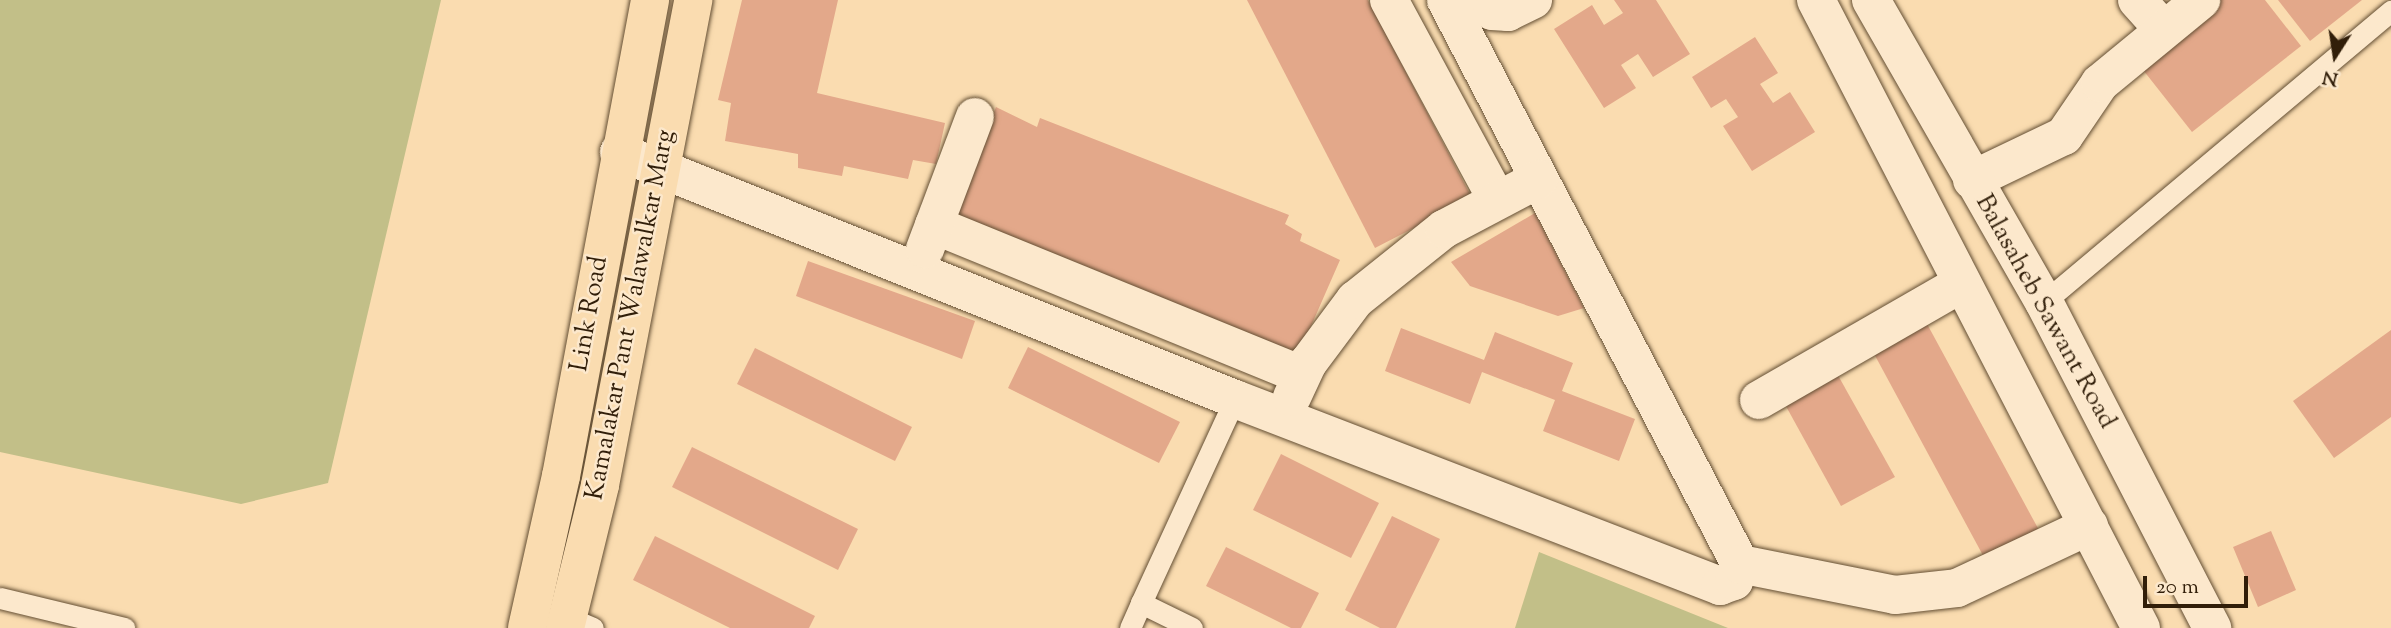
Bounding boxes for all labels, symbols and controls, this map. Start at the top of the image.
north arrow [2300,21,2370,91]
text: N [2320,62,2341,92]
street label: Kamalakar Pant Walawalkar Marg [580,127,682,503]
street label: Balasaheb Sawant Road [1968,189,2122,435]
street label: Link Road [565,254,615,374]
scale bar [2146,562,2251,606]
text: 20 m [2156,573,2199,603]

